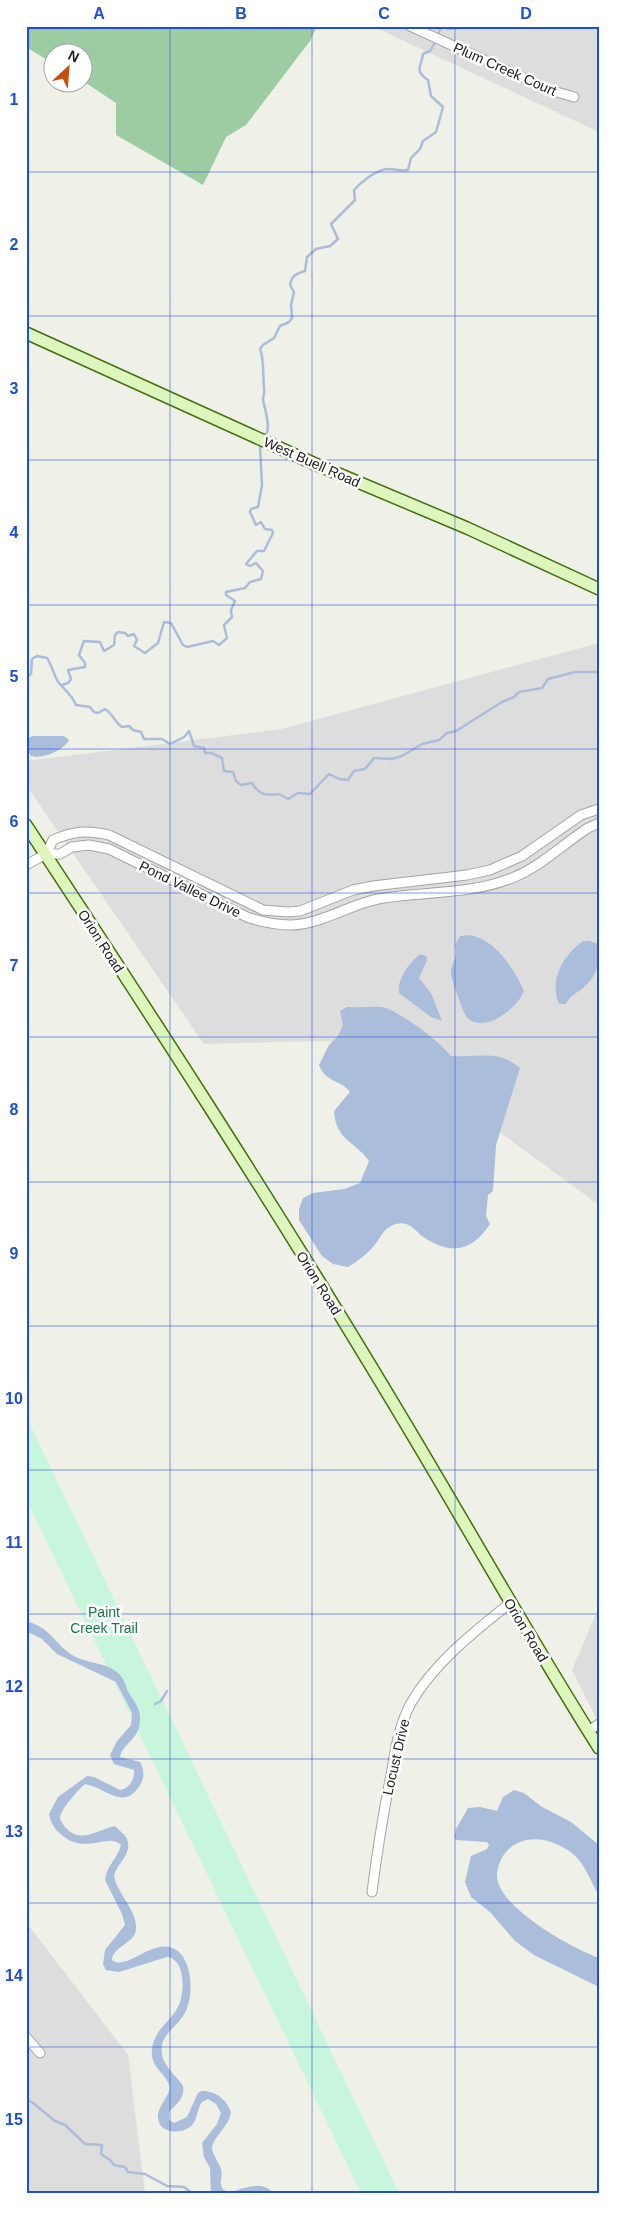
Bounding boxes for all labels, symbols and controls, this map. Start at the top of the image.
text: A [93,5,105,22]
text: B [235,5,247,22]
text: C [378,5,390,22]
text: D [520,5,532,22]
street label: Plum Creek Court [451,39,559,99]
north arrow [42,42,92,92]
text: N [66,47,82,66]
text: 1 [10,91,19,108]
text: 2 [10,236,19,253]
text: 3 [10,380,19,397]
street label: West Buell Road [261,434,363,490]
text: 4 [10,524,19,541]
text: 5 [10,668,19,685]
text: 6 [10,813,19,830]
street label: Pond Vallee Drive [137,857,244,921]
street label: Orion Road [75,907,127,975]
text: 7 [10,957,19,974]
text: 8 [10,1101,19,1118]
text: 9 [10,1245,19,1262]
street label: Orion Road [293,1248,345,1318]
text: 10 [5,1390,23,1407]
text: 11 [6,1534,23,1551]
street label: Orion Road [501,1595,551,1665]
park label: Paint Creek Trail [70,1604,138,1636]
text: 12 [5,1678,23,1695]
street label: Locust Drive [379,1717,413,1797]
text: 13 [5,1823,23,1840]
text: 14 [5,1967,23,1984]
text: 15 [5,2111,23,2128]

